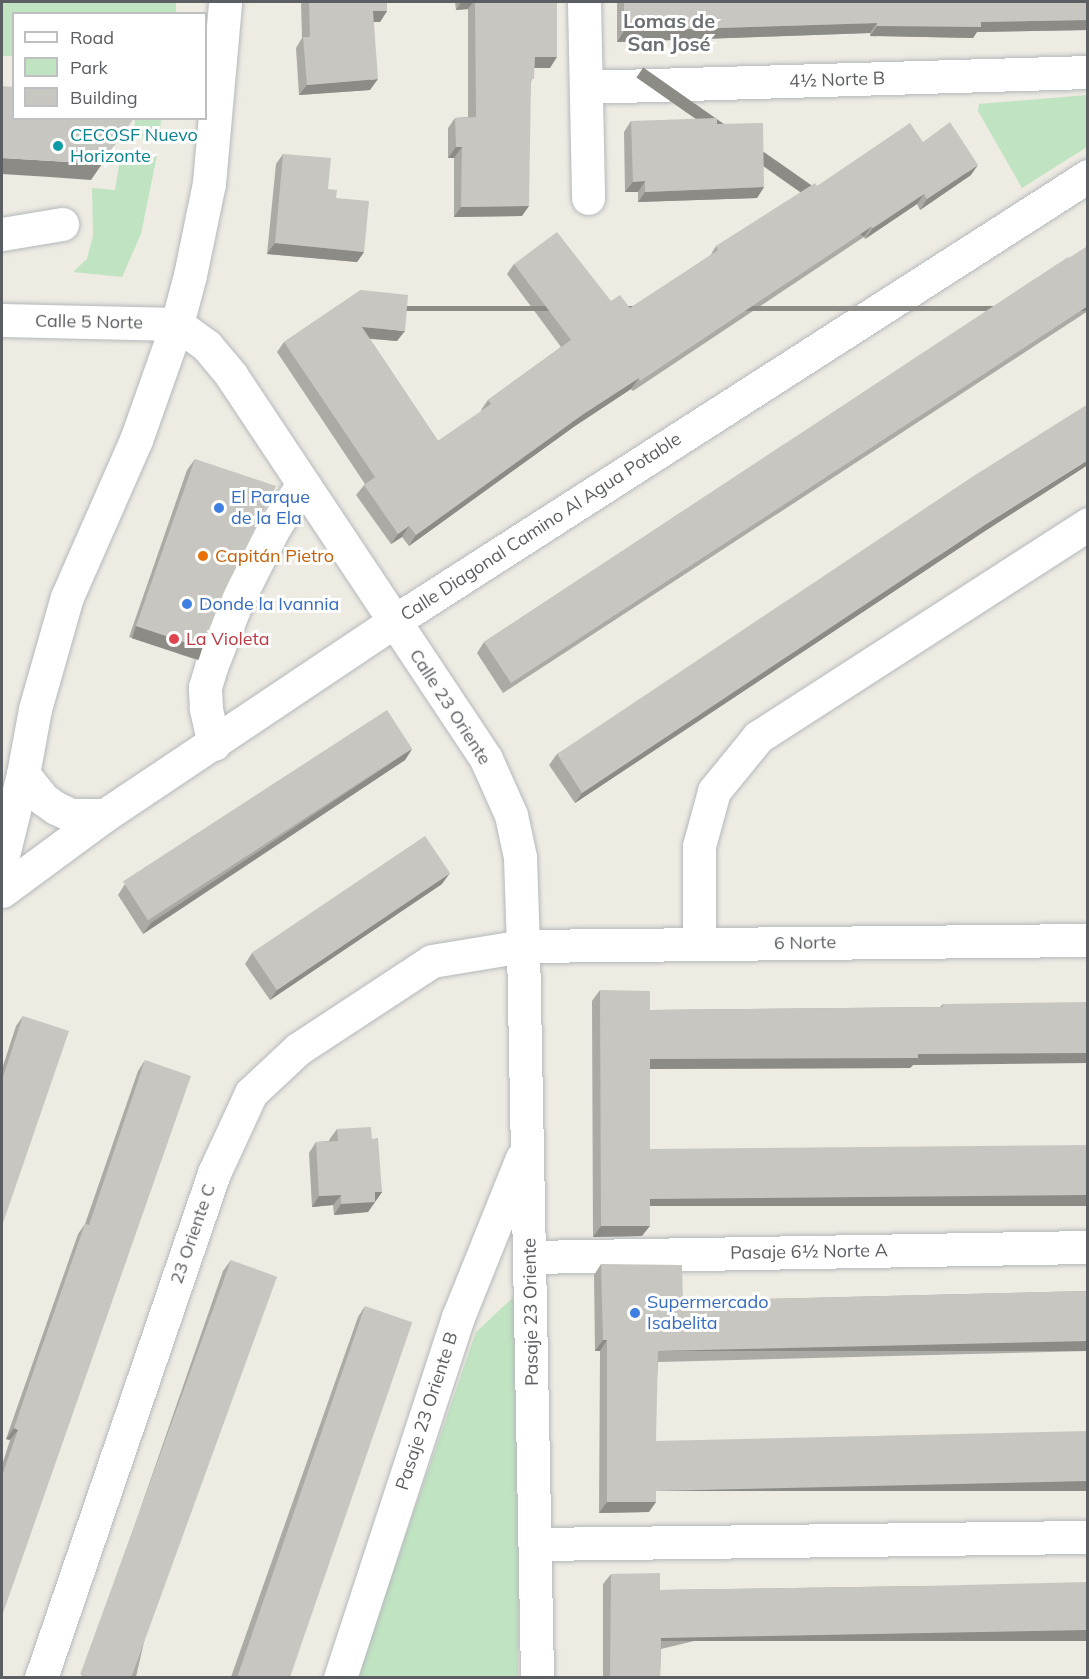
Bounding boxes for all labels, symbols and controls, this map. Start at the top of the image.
district label: Lomas de San José [623,8,715,55]
legend [12,12,207,120]
text: Road [70,26,114,49]
text: Park [70,56,108,79]
street label: 4½ Norte B [789,68,885,92]
text: Building [70,86,138,109]
place label: CECOSF Nuevo Horizonte [70,125,198,168]
marker: CECOSF Nuevo Horizonte [51,139,65,153]
street label: Calle 5 Norte [35,310,143,334]
street label: Calle Diagonal Camino Al Agua Potable [397,428,685,626]
place label: El Parque de la Ela [231,487,310,530]
marker: El Parque de la Ela [212,501,226,515]
place label: Capitán Pietro [215,545,334,567]
marker: Capitán Pietro [196,549,210,563]
place label: Donde la Ivannia [199,593,339,615]
marker: Donde la Ivannia [180,597,194,611]
place label: La Violeta [186,628,270,650]
marker: La Violeta [167,632,181,646]
street label: Calle 23 Oriente [405,645,495,769]
street label: 6 Norte [774,932,836,954]
street label: 23 Oriente C [166,1181,220,1287]
street label: Pasaje 23 Oriente [519,1238,543,1386]
street label: Pasaje 6½ Norte A [730,1240,888,1264]
place label: Supermercado Isabelita [647,1292,768,1334]
marker: Supermercado Isabelita [628,1306,642,1320]
street label: Pasaje 23 Oriente B [391,1329,463,1493]

